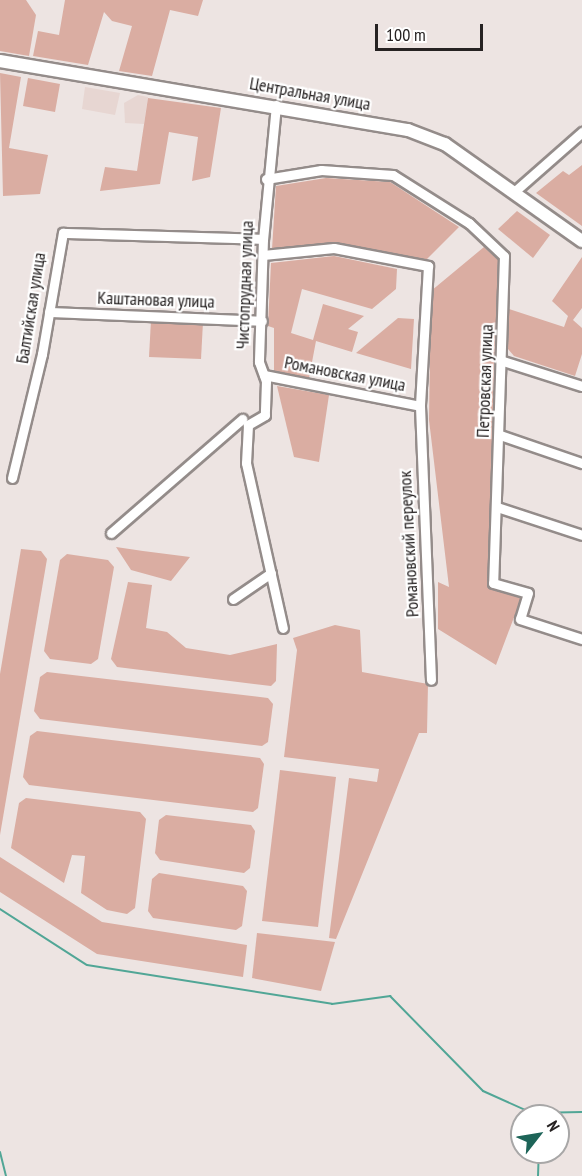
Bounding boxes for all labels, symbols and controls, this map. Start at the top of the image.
scale bar [378,12,486,50]
text: 100 m [386,23,426,46]
street label: Центральная улица [248,73,372,115]
street label: Чистопрудная улица [232,220,258,350]
street label: Балтийская улица [12,251,50,365]
street label: Каштановая улица [97,287,215,313]
street label: Петровская улица [472,324,498,438]
street label: Романовская улица [283,352,407,396]
street label: Романовский переулок [394,470,424,618]
north arrow [510,1104,570,1164]
text: N [543,1117,565,1135]

